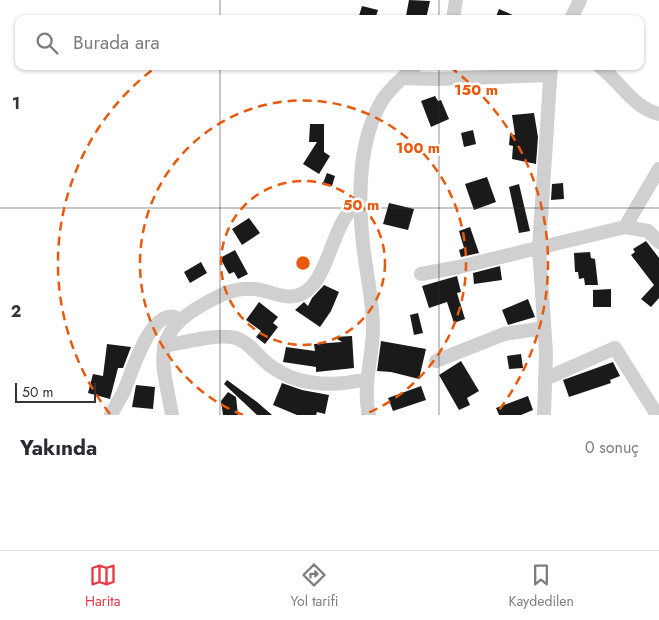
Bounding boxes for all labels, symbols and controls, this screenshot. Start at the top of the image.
search box [15,15,644,70]
icon: search [33,29,61,57]
text: Burada ara [73,29,160,56]
text: 150 m [454,79,498,101]
text: 1 [12,92,20,115]
text: 100 m [396,137,440,159]
text: 50 m [343,194,379,216]
centre of rings [294,254,312,272]
text: 2 [11,300,21,323]
scale bar [15,380,96,403]
text: 50 m [22,382,53,402]
text: Yakında [20,433,97,463]
text: 0 sonuç [585,436,639,459]
tab: Harita [85,561,120,611]
tab: Yol tarifi [291,561,338,611]
tab: Kaydedilen [509,561,574,611]

